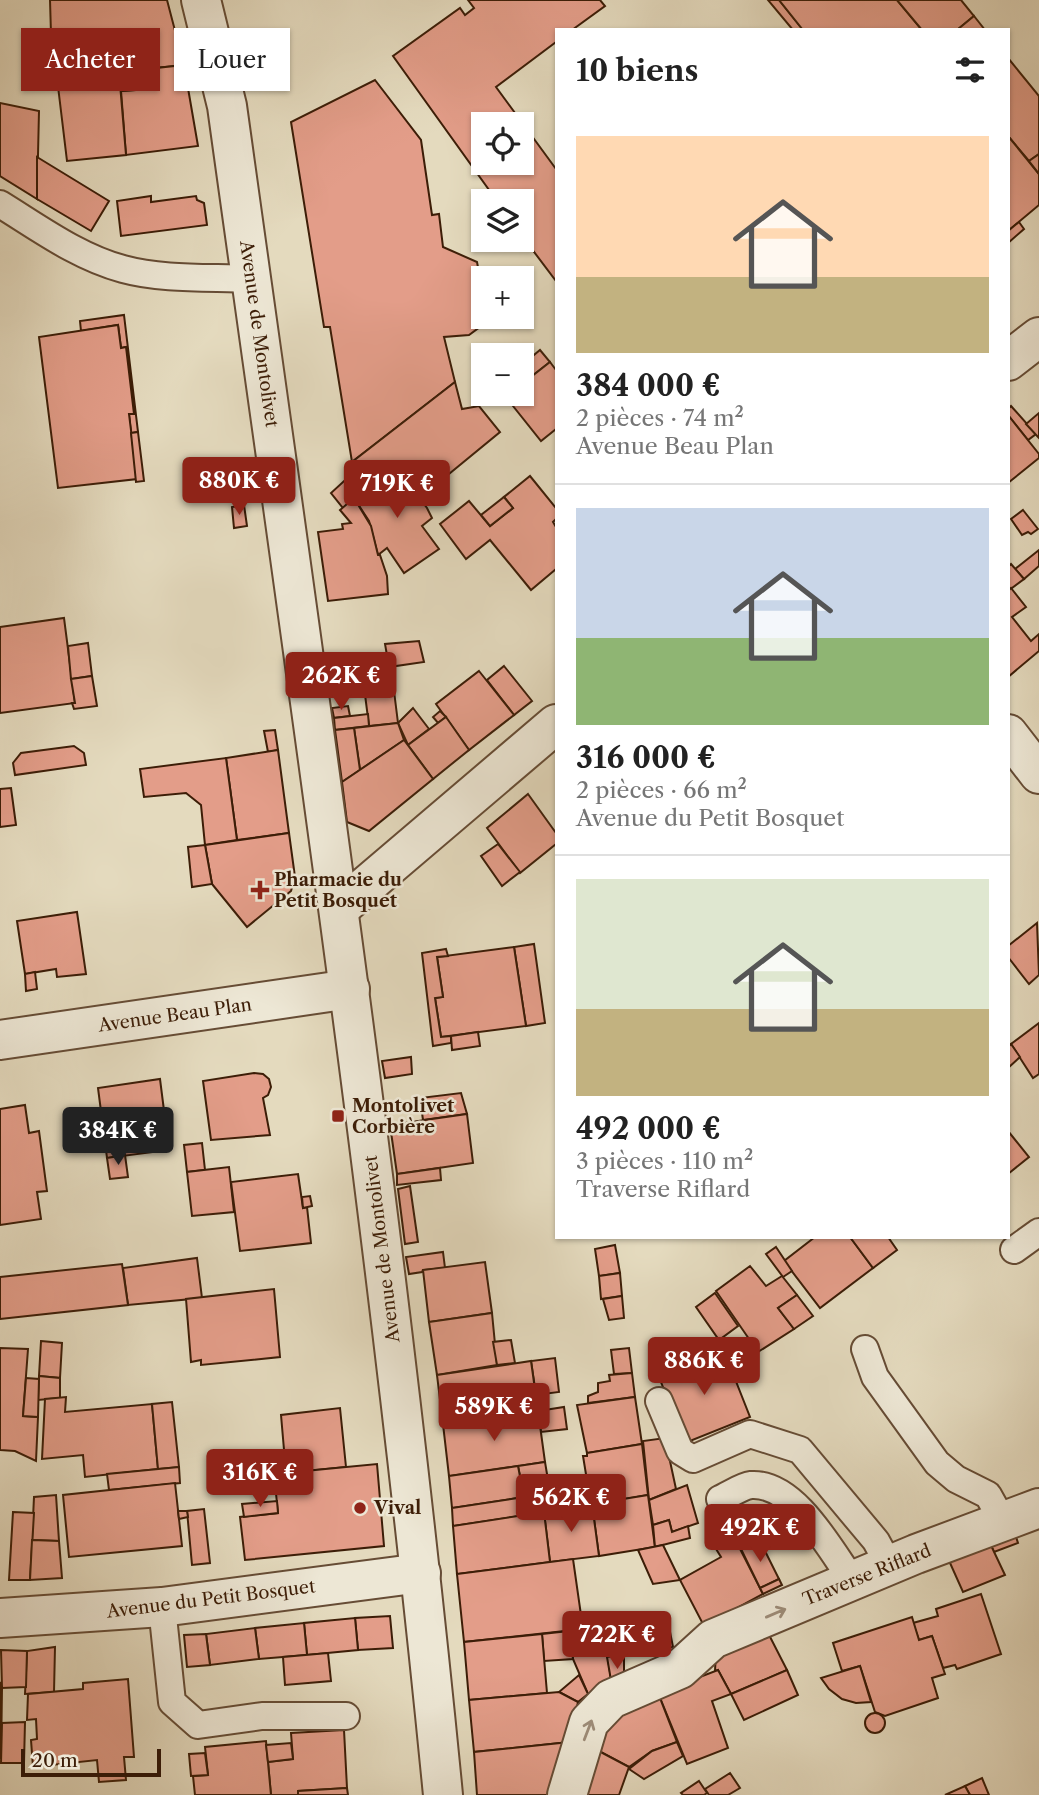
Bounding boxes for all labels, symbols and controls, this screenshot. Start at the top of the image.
chip: Acheter [21,28,160,91]
chip: Louer [174,28,290,91]
icon: filters [951,51,989,89]
text: 10 biens [576,52,699,89]
map controls [471,112,534,406]
button: locate [471,112,534,175]
icon: home [720,181,846,307]
button: layers [471,189,534,252]
street label: Avenue de Montolivet [235,238,283,429]
button: + [471,266,534,329]
button: − [471,343,534,406]
text: 384 000 € [576,367,721,404]
text: 2 pièces · 74 m² [576,404,744,432]
text: Avenue Beau Plan [576,432,774,460]
pin: 880K € [182,458,296,517]
pin: 719K € [340,461,454,520]
text: 880K € [198,466,280,494]
text: 719K € [360,469,434,497]
icon: home [720,553,846,679]
pin: 262K € [284,652,398,712]
text: 262K € [301,661,381,689]
text: 316 000 € [576,739,716,776]
text: 2 pièces · 66 m² [576,776,747,804]
text: Avenue du Petit Bosquet [576,804,844,832]
place label: Pharmacie du Petit Bosquet [274,869,402,912]
marker: Pharmacie du Petit Bosquet [252,882,268,898]
icon: home [720,924,846,1050]
street label: Avenue Beau Plan [96,993,253,1037]
place label: Montolivet Corbière [352,1095,455,1138]
pin: 384K € [61,1108,175,1167]
marker: Montolivet Corbière [330,1108,346,1124]
text: 492 000 € [576,1110,721,1147]
text: 384K € [79,1116,158,1144]
text: 3 pièces · 110 m² [576,1147,753,1175]
street label: Avenue de Montolivet [360,1154,405,1345]
text: Traverse Riflard [576,1175,750,1203]
pin: 886K € [647,1338,761,1397]
text: 886K € [664,1346,744,1374]
pin: 589K € [437,1384,551,1443]
text: 589K € [455,1392,533,1420]
pin: 316K € [203,1450,317,1509]
text: 316K € [222,1458,298,1486]
pin: 562K € [514,1474,628,1534]
text: 562K € [532,1483,610,1511]
place label: Vival [373,1497,421,1519]
marker: Vival [352,1500,368,1516]
pin: 492K € [703,1504,817,1564]
text: 492K € [720,1513,800,1541]
street label: Traverse Riflard [800,1539,934,1611]
street label: Avenue du Petit Bosquet [104,1575,317,1623]
one-way arrow [764,1605,786,1618]
pin: 722K € [560,1612,674,1671]
text: 722K € [578,1620,656,1648]
one-way arrow [582,1720,595,1741]
scale bar [21,1746,161,1778]
text: 20 m [32,1749,78,1772]

